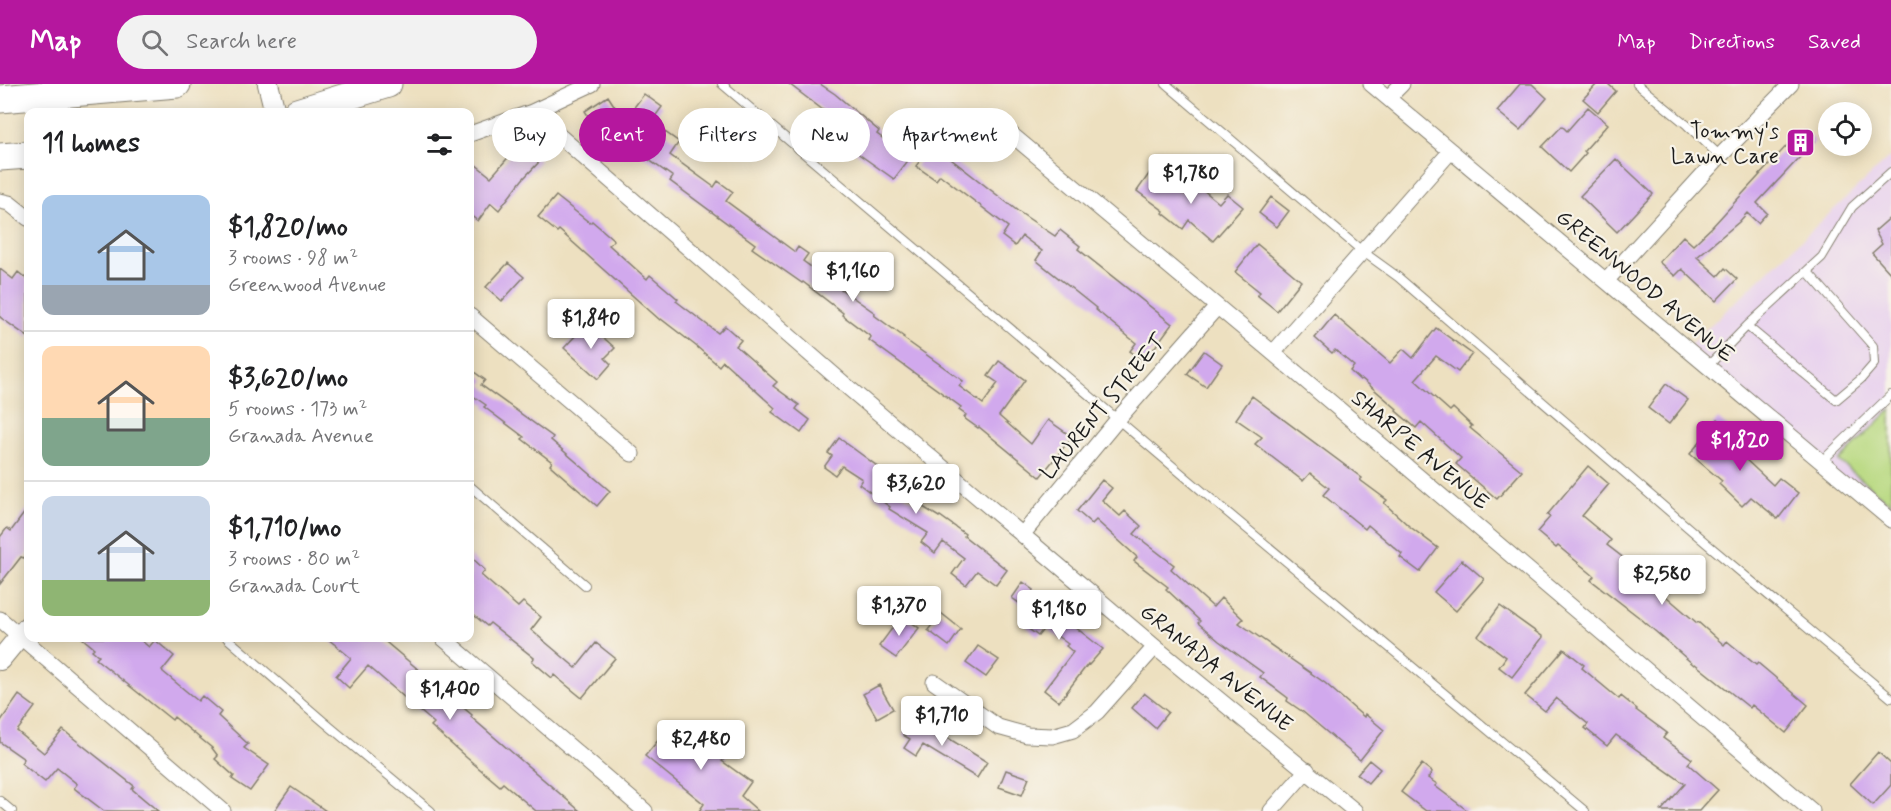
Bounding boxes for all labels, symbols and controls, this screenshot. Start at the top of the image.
search box [117,15,537,69]
text: Map [30,24,81,61]
icon: search [138,26,171,59]
text: Search here [186,28,297,56]
text: Map [1617,28,1656,56]
text: Directions [1689,28,1775,56]
text: Saved [1808,28,1861,56]
map controls [1818,102,1872,156]
button: locate [1818,102,1872,156]
chip: Buy [492,108,567,162]
chip: Rent [579,108,666,162]
chip: Filters [678,108,778,162]
chip: New [790,108,870,162]
chip: Apartment [882,108,1019,162]
place label: Tommy's Lawn Care [1671,118,1779,171]
text: 11 homes [42,127,140,161]
building icon: Tommy's Lawn Care [1784,127,1816,159]
icon: filters [423,128,456,161]
pin: $1,780 [1142,154,1240,205]
text: $1,780 [1162,160,1220,187]
street label: GREENWOOD AVENUE [1550,204,1740,370]
text: $1,820/mo [228,211,348,245]
icon: home [90,219,162,291]
text: 3 rooms · 98 m² [228,245,358,272]
pin: $1,160 [804,252,902,303]
text: $1,160 [826,258,880,285]
text: Greenwood Avenue [228,272,386,299]
pin: $1,840 [542,299,640,350]
text: $1,840 [562,305,620,332]
street label: LAURENT STREET [1034,328,1173,486]
text: $3,620/mo [228,362,348,396]
icon: home [90,370,162,442]
street label: SHARPE AVENUE [1345,385,1495,517]
text: 5 rooms · 173 m² [228,396,367,423]
pin: $1,820 [1691,421,1789,472]
text: Granada Avenue [228,423,374,450]
text: $1,820 [1710,427,1770,454]
pin: $3,620 [867,464,965,515]
text: $3,620 [886,470,946,497]
text: $1,710/mo [228,512,341,546]
icon: home [90,520,162,592]
text: 3 rooms · 80 m² [228,546,360,573]
pin: $2,580 [1613,555,1711,606]
text: $2,580 [1633,561,1691,588]
text: Granada Court [228,573,360,600]
pin: $1,370 [850,586,948,637]
pin: $1,180 [1010,590,1108,641]
text: $1,370 [871,592,927,619]
text: $1,180 [1031,596,1087,623]
street label: GRANADA AVENUE [1134,598,1298,739]
pin: $1,400 [401,670,499,721]
text: $1,400 [420,676,480,703]
pin: $1,710 [893,696,991,747]
text: $1,710 [915,702,969,729]
pin: $2,480 [652,720,750,771]
text: $2,480 [671,726,731,753]

